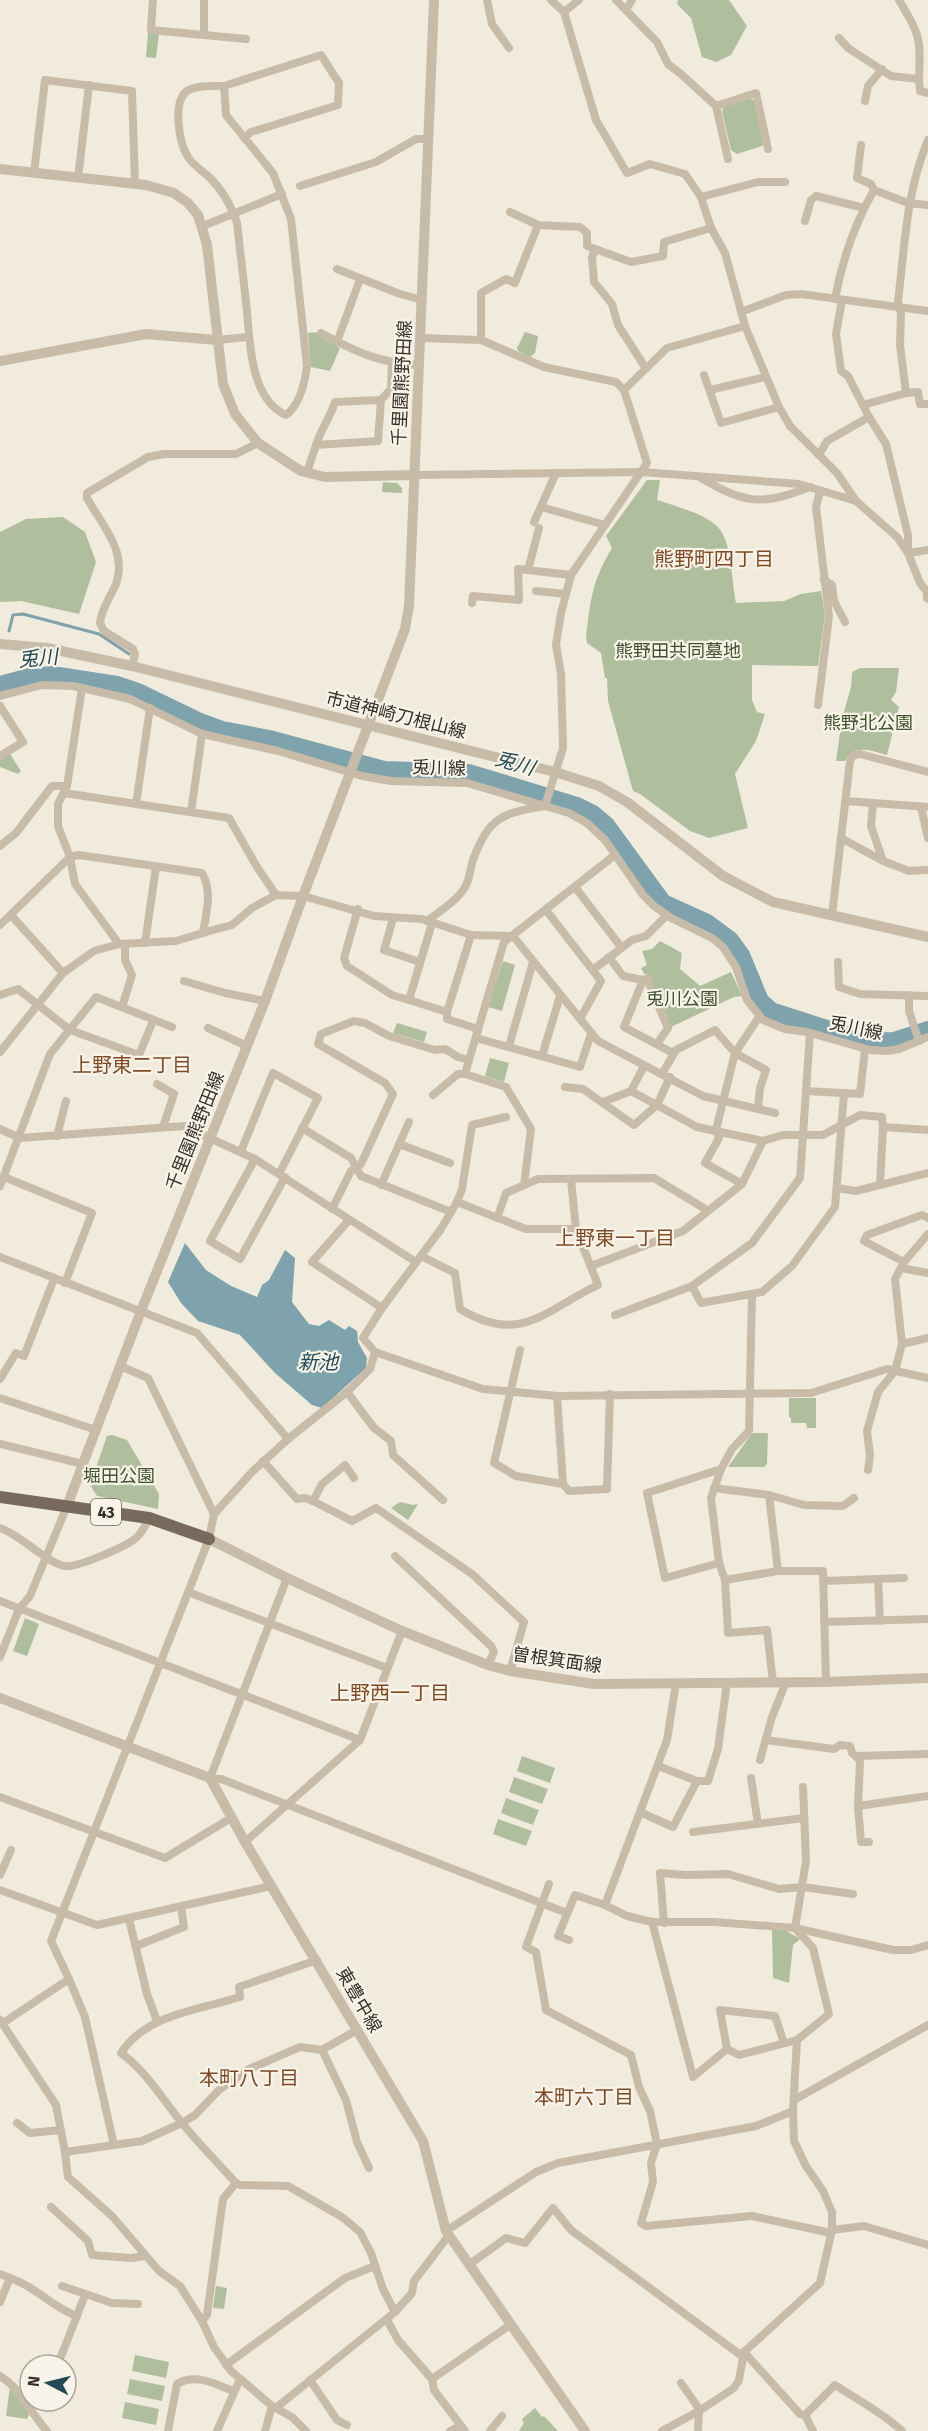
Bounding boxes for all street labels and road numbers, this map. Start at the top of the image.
street label: 千里園熊野田線 [388,320,416,446]
street label: 市道神崎刀根山線 [323,687,469,743]
street label: 兎川線 [412,756,466,780]
street label: 兎川線 [827,1012,885,1044]
street label: 千里園熊野田線 [161,1068,229,1194]
road number: 43 [91,1499,121,1525]
street label: 曽根箕面線 [511,1643,603,1677]
street label: 東豊中線 [331,1963,387,2037]

